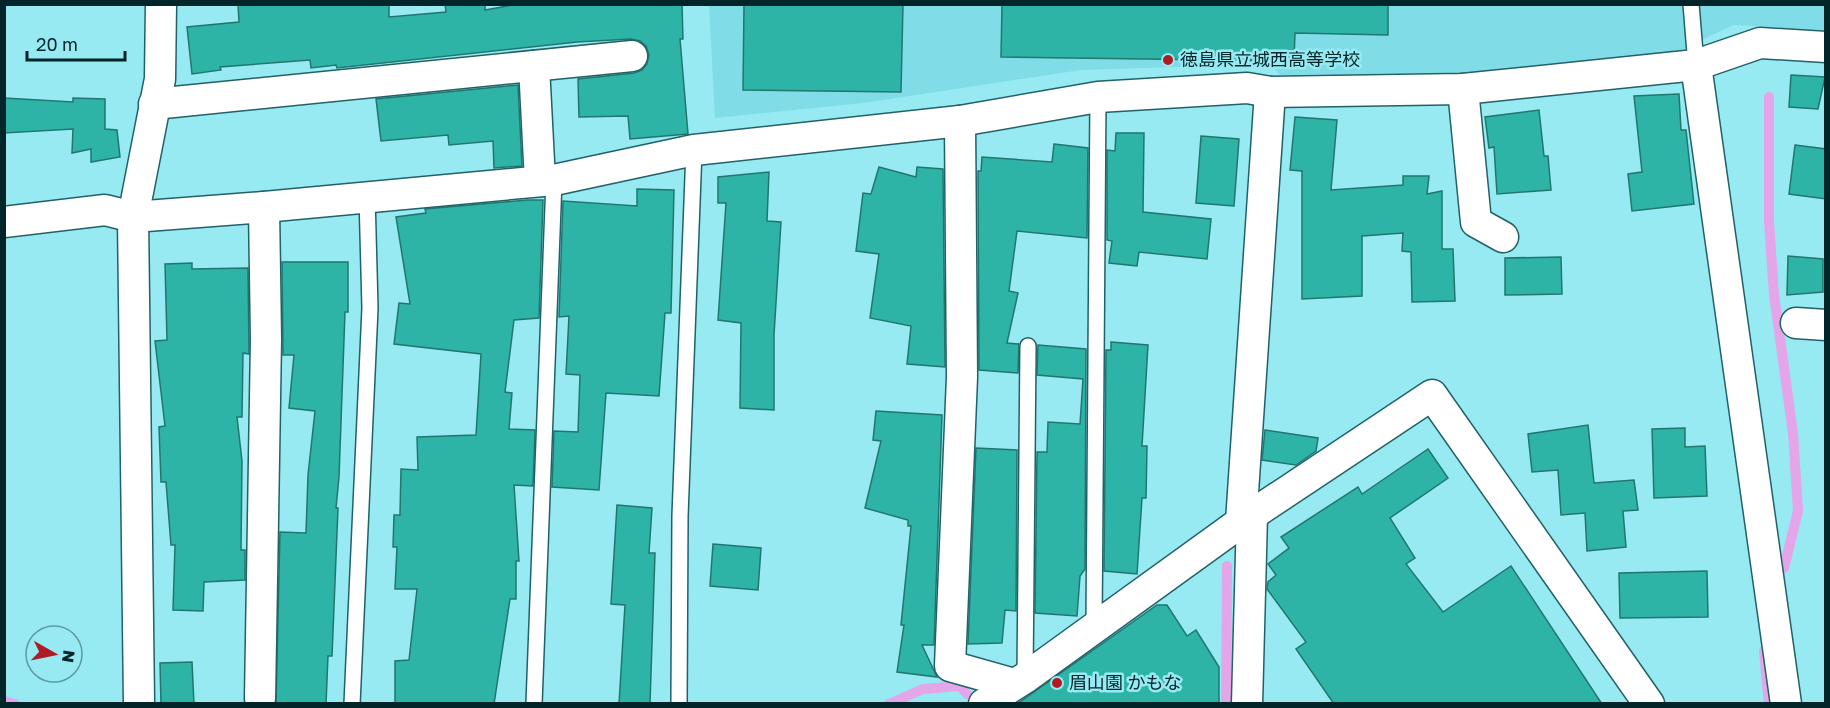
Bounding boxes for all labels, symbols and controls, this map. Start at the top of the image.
scale bar [27,24,124,62]
text: 20 m [36,33,78,55]
place label: 徳島県立城西高等学校 [1180,48,1360,70]
marker: 徳島県立城西高等学校 [1161,53,1175,67]
north arrow [24,624,84,684]
text: N [58,649,80,664]
place label: 眉山園 かもな [1069,671,1182,693]
marker: 眉山園 かもな [1050,676,1064,690]

